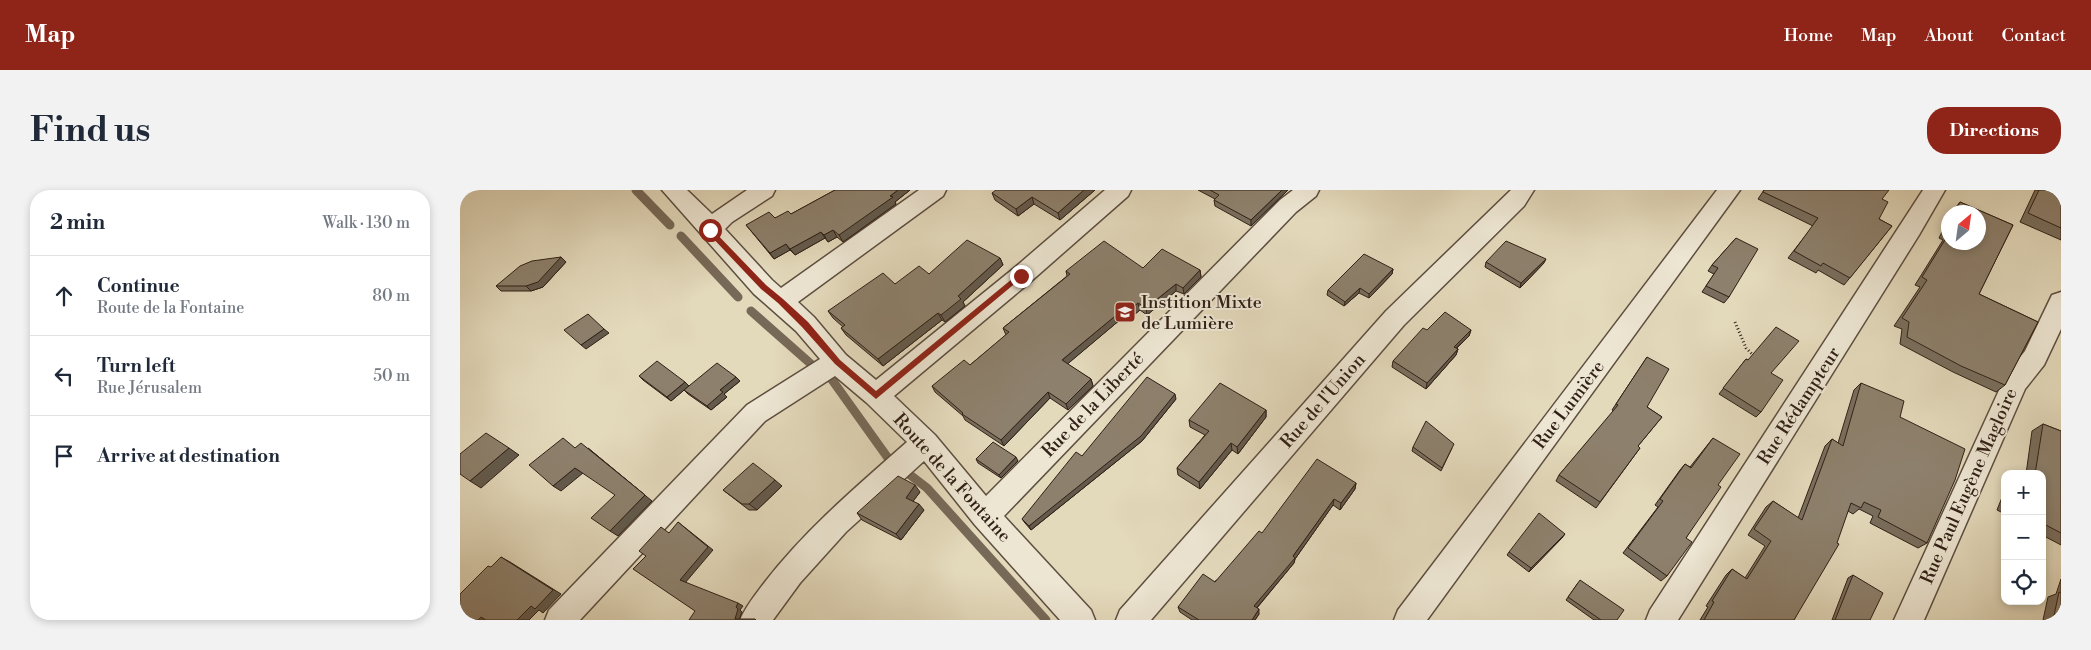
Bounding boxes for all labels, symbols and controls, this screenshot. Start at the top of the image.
text: Map [25,20,75,50]
text: Home [1784,24,1833,47]
text: Map [1861,24,1897,47]
text: About [1925,24,1974,47]
text: Contact [2002,24,2066,47]
button: Directions [1927,107,2061,154]
text: Find us [30,109,150,152]
north arrow [1941,205,1986,250]
text: 2 min [50,210,105,236]
text: Walk · 130 m [322,213,410,233]
route start [699,219,722,242]
route end [1010,265,1033,288]
text: Continue [97,274,180,298]
icon: ahead [50,282,78,310]
text: 80 m [372,286,410,306]
place label: Instition Mixte de Lumière [1141,291,1262,335]
text: Route de la Fontaine [97,298,244,318]
school or university icon: Instition Mixte de Lumière [1113,300,1137,324]
street label: Rue Rédampteur [1752,343,1846,469]
street label: Rue de la Liberté [1037,348,1149,462]
street label: Rue de l'Union [1276,349,1371,453]
text: Turn left [97,354,176,378]
street label: Rue Lumière [1528,356,1610,454]
icon: left [50,362,78,390]
text: 50 m [373,366,410,386]
text: Rue Jérusalem [97,378,202,398]
street label: Rue Paul Eugène Magloire [1915,384,2023,588]
street label: Route de la Fontaine [888,409,1016,547]
icon: arrive [50,442,78,470]
text: Arrive at destination [97,444,280,468]
map controls [2001,470,2046,605]
button: + [2001,470,2046,515]
button: − [2001,515,2046,560]
button: locate [2001,560,2046,605]

